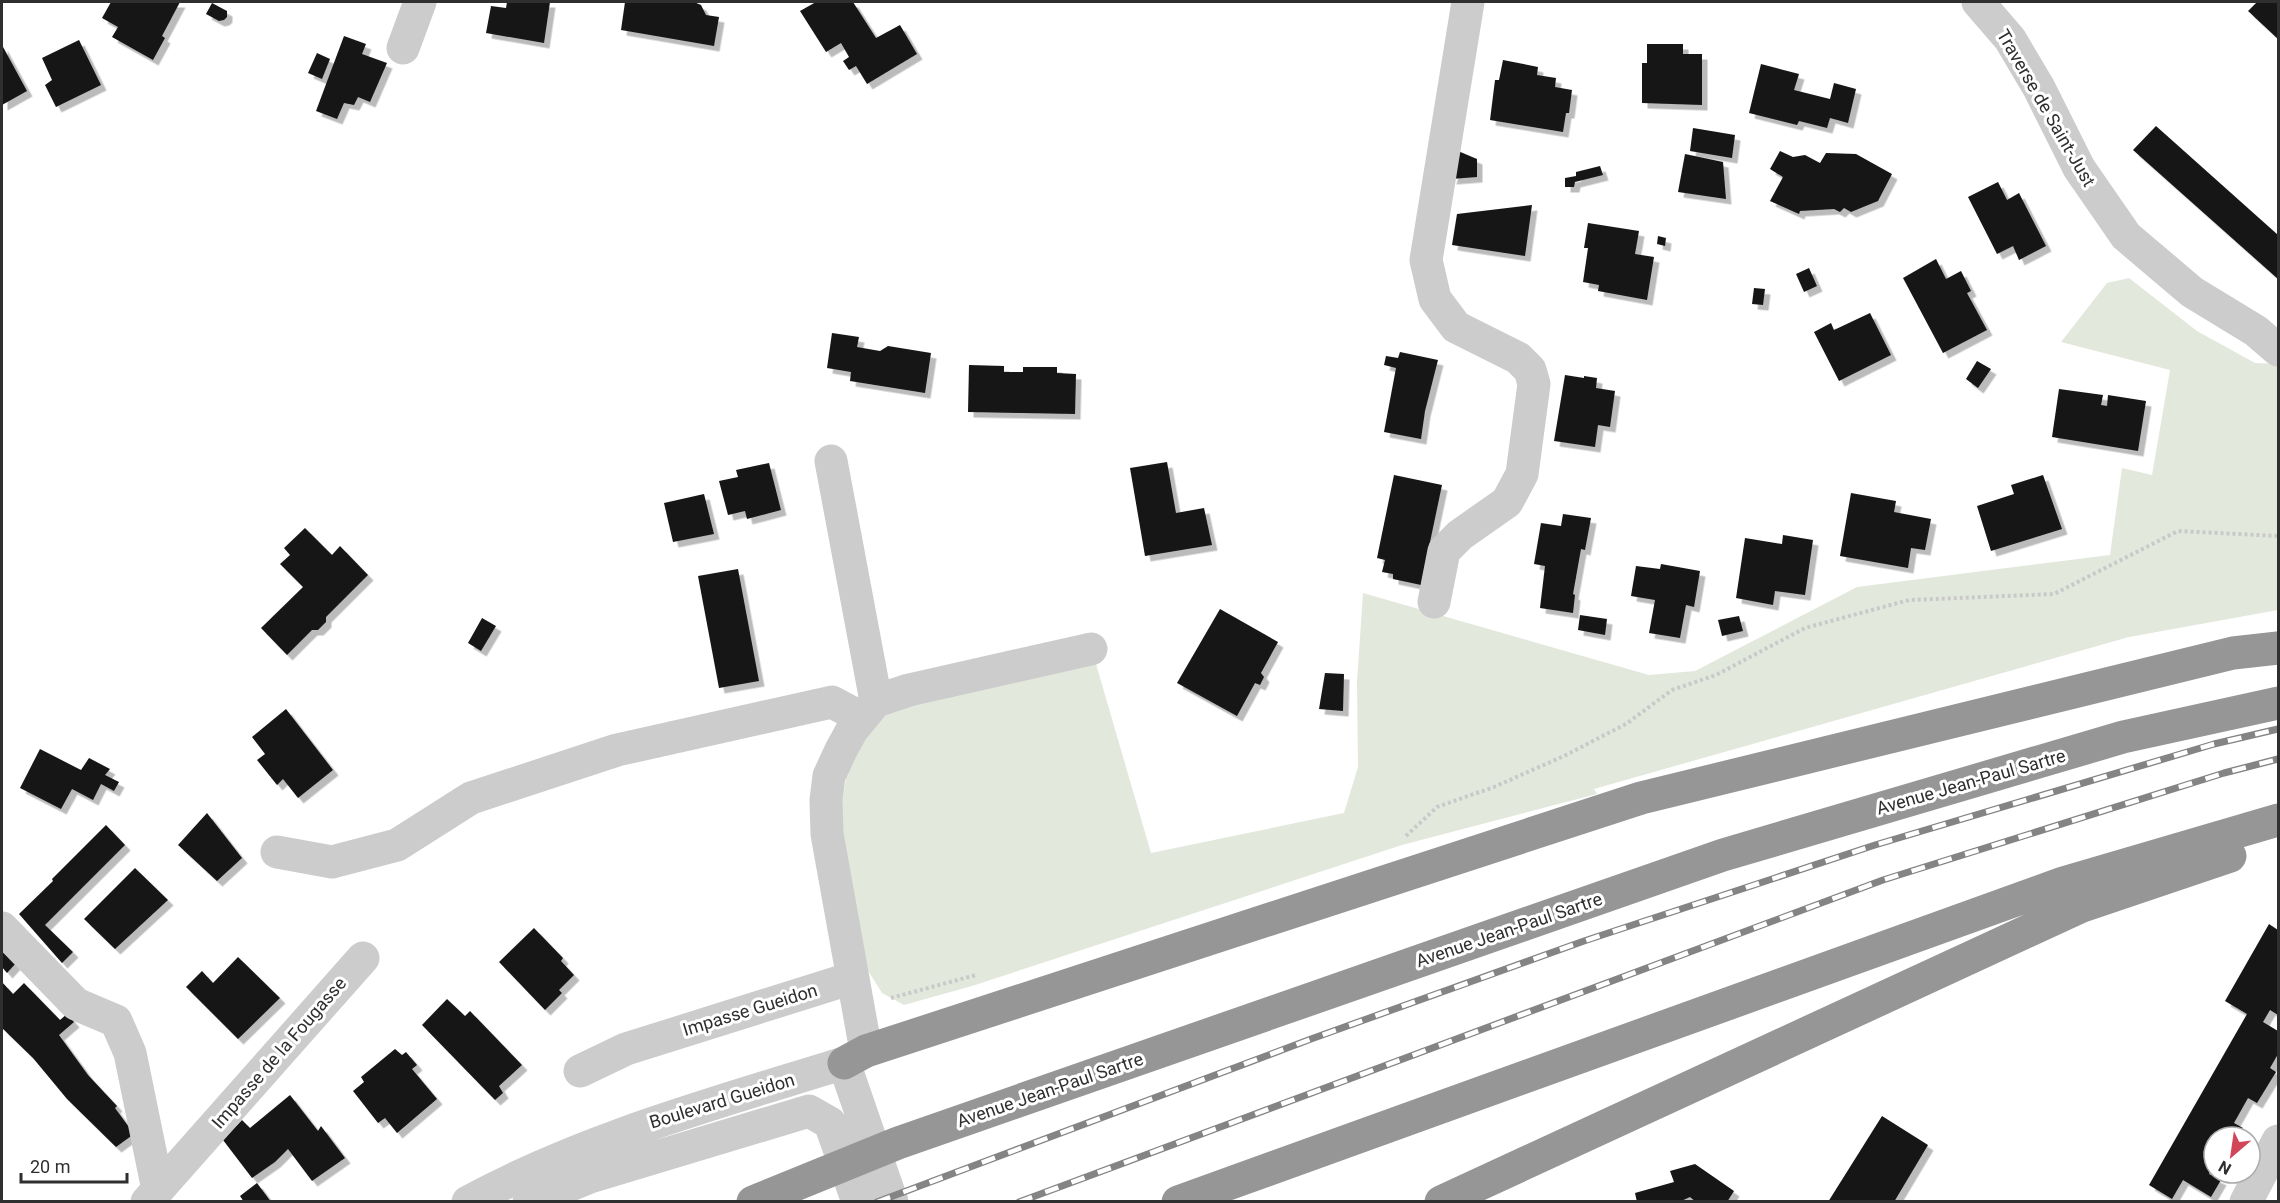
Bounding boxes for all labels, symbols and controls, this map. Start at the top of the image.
street label: Traverse de Saint-Just [1993,25,2100,190]
street label: Avenue Jean-Paul Sartre [1874,744,2068,819]
street label: Avenue Jean-Paul Sartre [1413,888,1605,971]
street label: Impasse de la Fougasse [207,973,350,1133]
street label: Impasse Gueidon [680,979,820,1040]
street label: Avenue Jean-Paul Sartre [954,1048,1146,1131]
street label: Boulevard Gueidon [647,1068,797,1133]
north arrow [2202,1125,2262,1185]
scale bar [21,1146,128,1184]
text: 20 m [30,1156,70,1177]
text: N [2215,1157,2235,1179]

